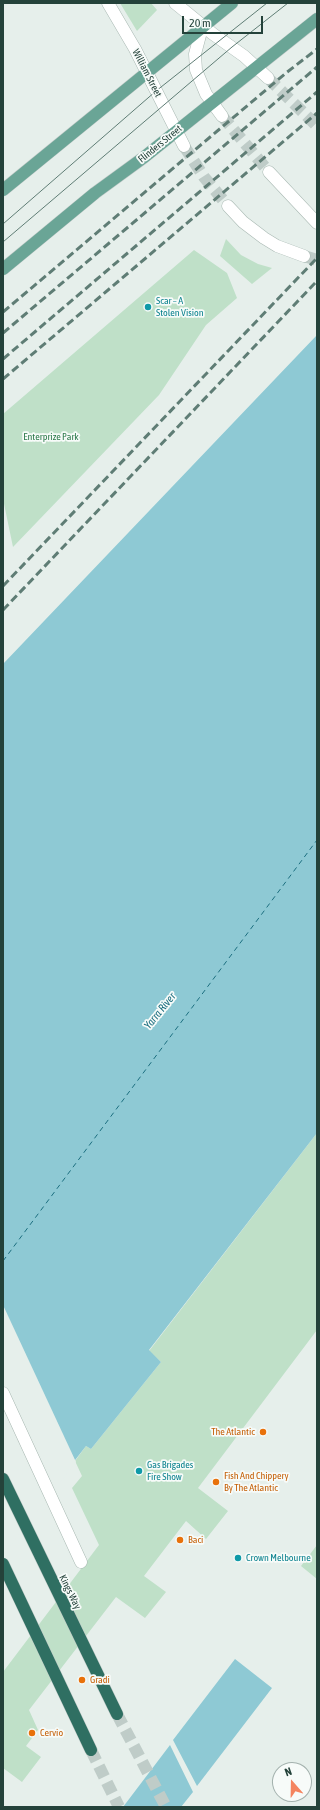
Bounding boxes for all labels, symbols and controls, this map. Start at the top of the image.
scale bar [184,8,265,34]
text: 20 m [189,16,211,30]
street label: William Street [130,47,164,99]
street label: Flinders Street [136,123,184,165]
place label: Scar – A Stolen Vision [156,295,204,318]
marker: Scar – A Stolen Vision [143,302,153,312]
park label: Enterprize Park [23,431,79,443]
water label: Yarra River [141,990,179,1032]
place label: The Atlantic [211,1426,255,1438]
marker: The Atlantic [258,1427,268,1437]
place label: Gas Brigades Fire Show [147,1459,193,1482]
marker: Gas Brigades Fire Show [134,1466,144,1476]
place label: Fish And Chippery By The Atlantic [224,1470,289,1494]
marker: Fish And Chippery By The Atlantic [211,1477,221,1487]
place label: Baci [188,1534,203,1546]
marker: Baci [175,1535,185,1545]
place label: Crown Melbourne [246,1552,311,1564]
marker: Crown Melbourne [233,1553,243,1563]
street label: Kings Way [57,1573,83,1611]
place label: Gradi [90,1674,110,1686]
marker: Gradi [77,1675,87,1685]
place label: Cervio [40,1727,63,1739]
marker: Cervio [27,1728,37,1738]
north arrow [272,1762,312,1802]
text: N [283,1765,293,1778]

